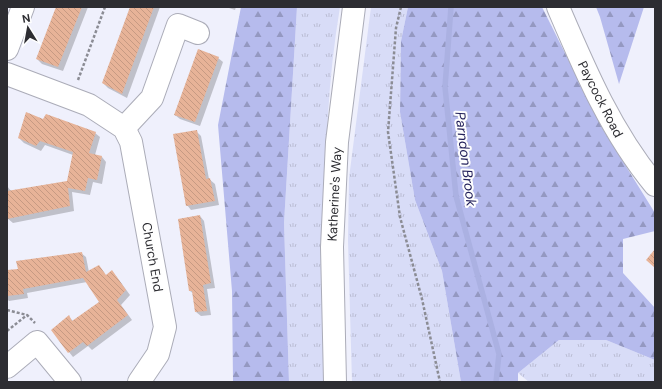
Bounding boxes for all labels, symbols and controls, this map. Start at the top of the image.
north arrow [8,8,48,48]
text: N [21,11,31,26]
street label: Paycock Road [574,58,627,140]
water label: Parndon Brook [451,111,481,208]
street label: Katherine's Way [324,146,345,242]
street label: Church End [138,221,167,293]

